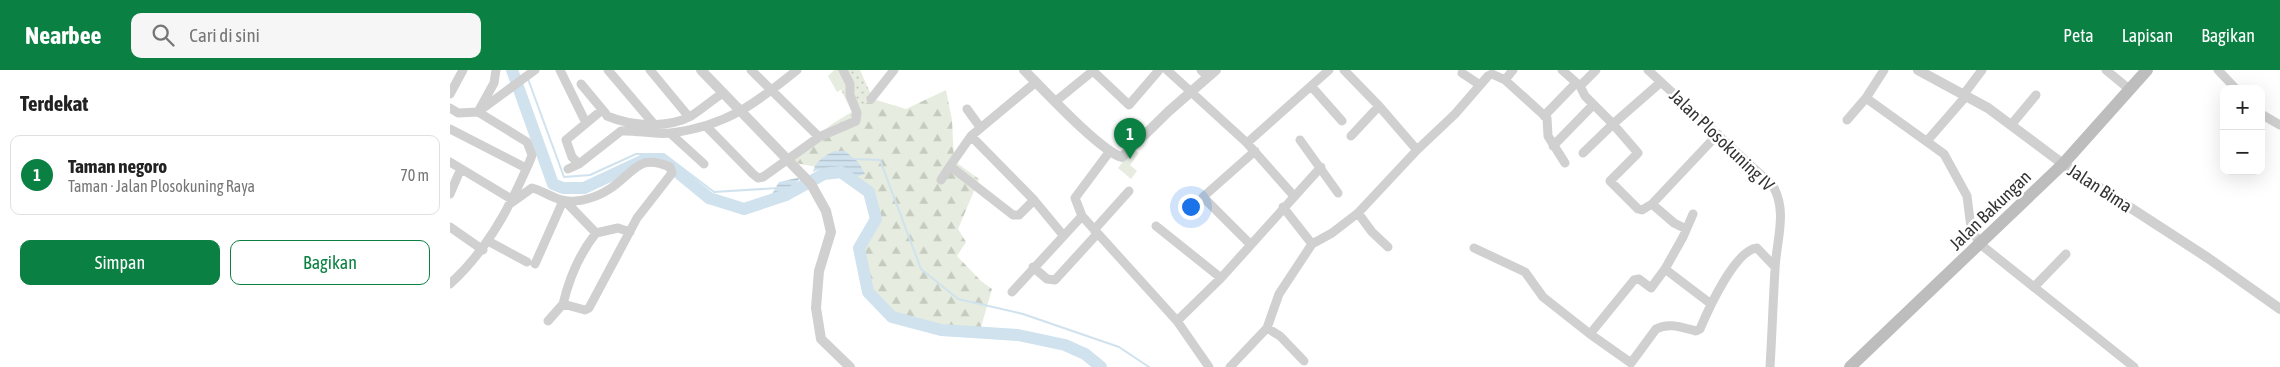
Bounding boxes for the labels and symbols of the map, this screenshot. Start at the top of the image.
street label: Jalan Plosokuning IV [1665,85,1779,195]
pin: 1 [1114,118,1146,159]
street label: Jalan Bima [2064,159,2136,217]
street label: Jalan Bakungan [1945,166,2035,254]
your location [1178,194,1204,220]

